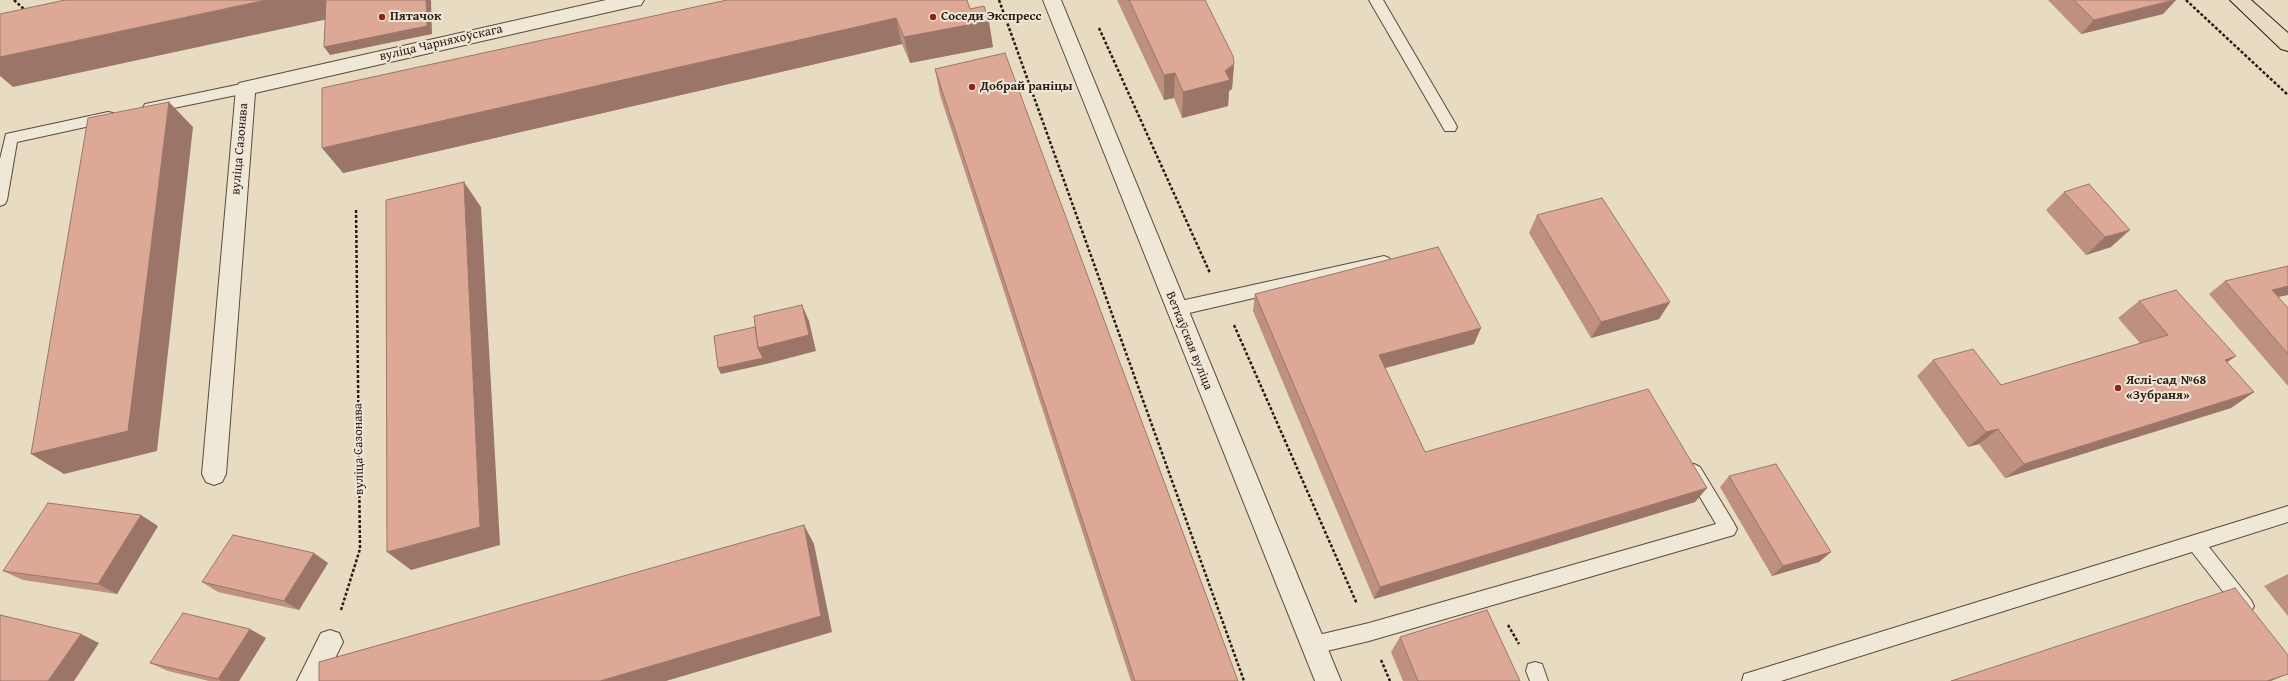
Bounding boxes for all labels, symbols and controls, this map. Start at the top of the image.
place label: Пятачок [390,9,441,25]
place label: Соседи Экспресс [941,9,1042,25]
marker: Пятачок [377,12,387,22]
marker: Соседи Экспресс [928,12,938,22]
street label: вуліца Чарняхоўскага [378,21,504,65]
place label: Добрай раніцы [980,79,1073,95]
marker: Добрай раніцы [967,82,977,92]
street label: вуліца Сазонава [228,102,252,196]
street label: Веткаўская вуліца [1162,289,1216,393]
place label: Яслі-сад №68 «Зубраня» [2126,373,2206,404]
marker: Яслі-сад №68 «Зубраня» [2113,383,2123,393]
street label: вуліца Сазонава [350,403,368,495]

